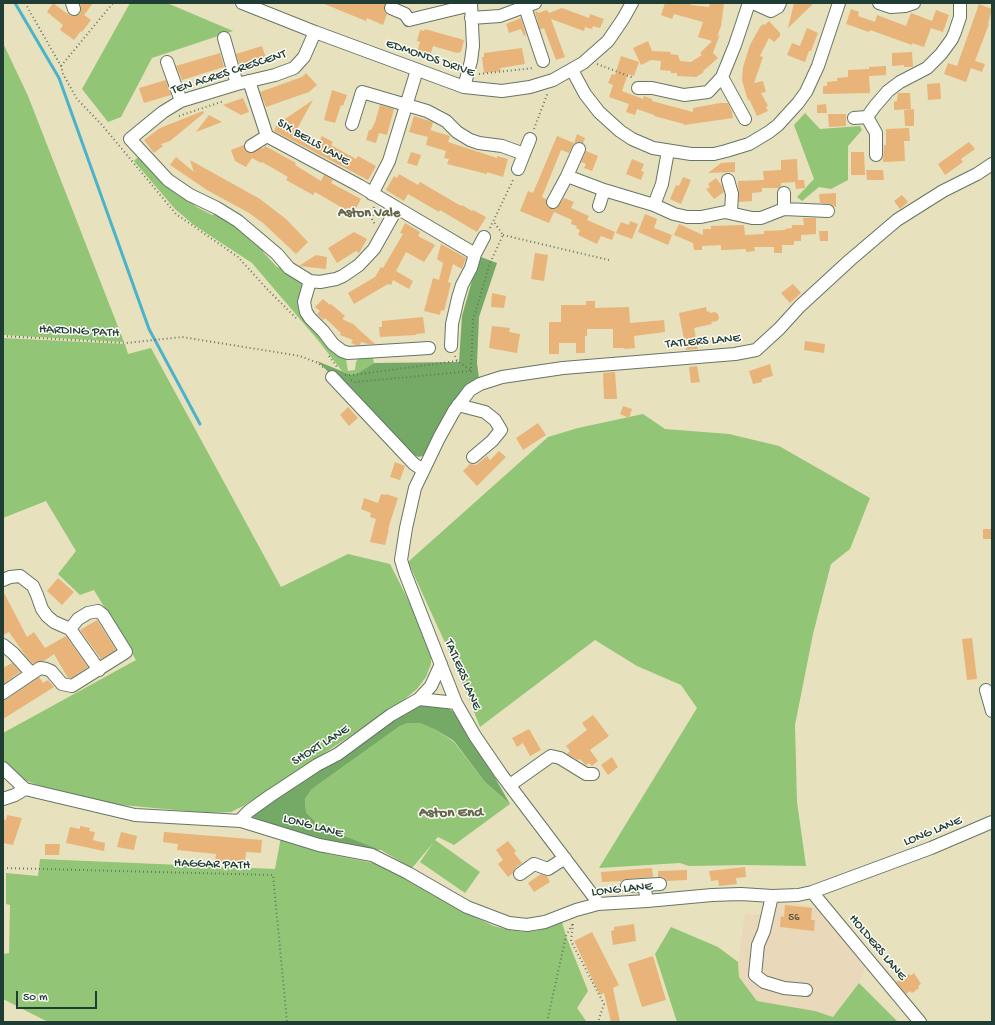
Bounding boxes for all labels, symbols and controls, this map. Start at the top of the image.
street label: EDMONDS DRIVE [383,36,477,82]
street label: TEN ACRES CRESCENT [170,47,288,99]
street label: SIX BELLS LANE [274,116,352,170]
district label: Aston Vale [338,206,400,222]
street label: HARDING PATH [38,322,120,342]
street label: TATLERS LANE [665,331,741,353]
street label: TATLERS LANE [440,637,484,713]
street label: SHORT LANE [289,722,353,770]
district label: Aston End [419,805,483,823]
street label: LONG LANE [281,812,345,842]
street label: LONG LANE [902,813,964,851]
street label: HAGGAR PATH [174,856,250,874]
street label: LONG LANE [591,879,653,901]
house number: 56 [788,911,800,925]
street label: HOLDERS LANE [845,912,909,984]
scale bar [18,983,99,1009]
text: 50 m [23,991,48,1005]

